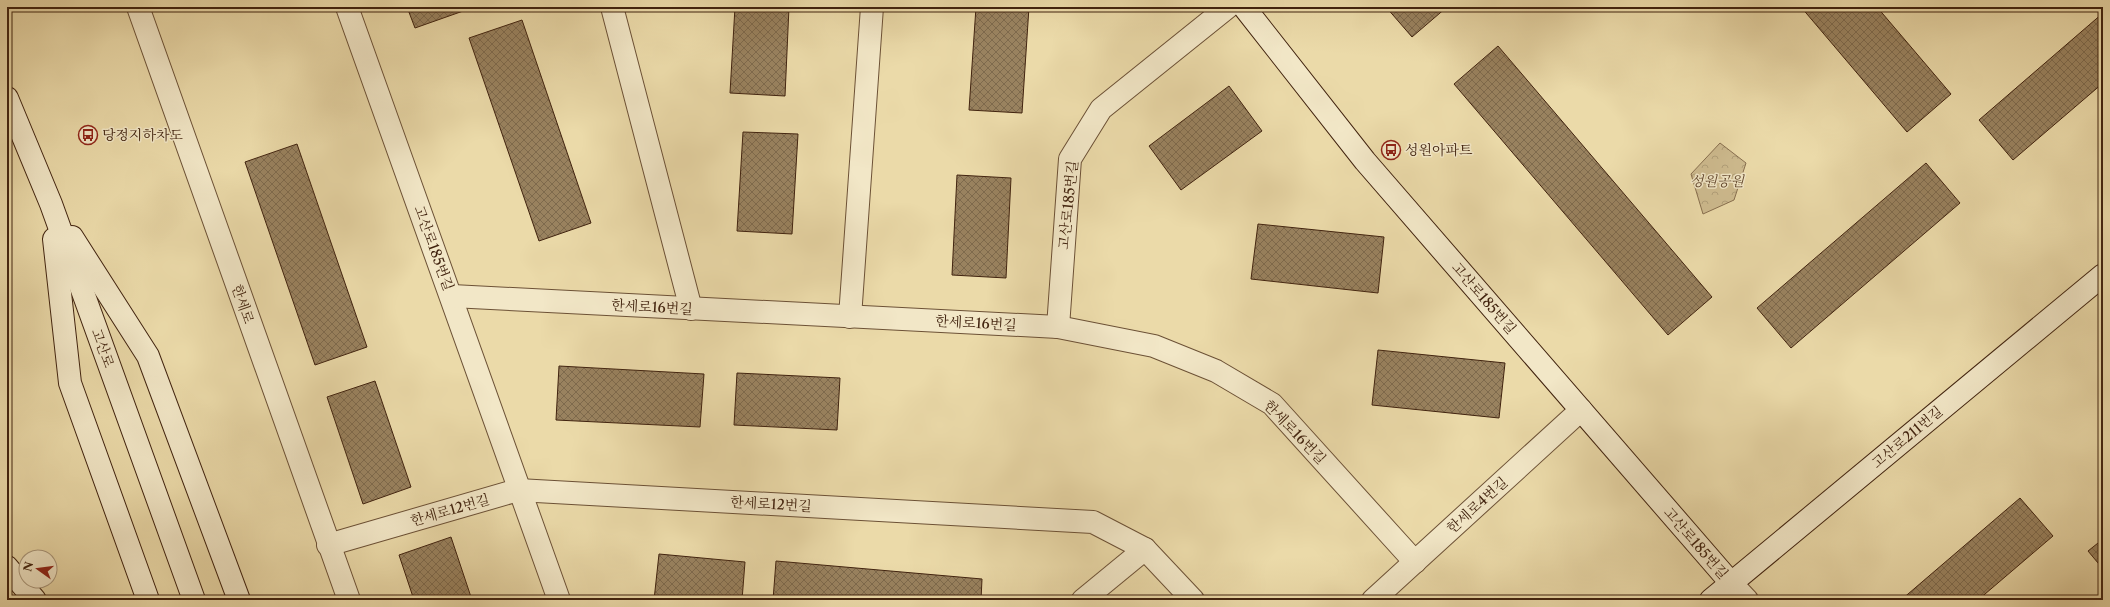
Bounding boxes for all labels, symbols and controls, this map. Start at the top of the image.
bus stop icon: 당정지하차도 [77,124,99,146]
place label: 당정지하차도 [102,126,184,144]
bus stop icon: 성원아파트 [1380,139,1402,161]
place label: 성원아파트 [1405,141,1473,159]
street label: 고산로185번길 [1054,160,1082,250]
park label: 성원공원 [1690,172,1746,190]
street label: 고산로185번길 [410,203,458,293]
street label: 고산로185번길 [1448,258,1520,338]
street label: 한세로 [228,282,258,327]
street label: 한세로16번길 [611,296,693,318]
street label: 한세로16번길 [935,312,1017,334]
street label: 고산로 [88,326,119,371]
street label: 한세로16번길 [1260,396,1330,468]
street label: 고산로211번길 [1868,402,1946,472]
street label: 한세로4번길 [1443,473,1511,537]
street label: 한세로12번길 [408,490,492,530]
street label: 한세로12번길 [730,493,812,515]
street label: 고산로185번길 [1660,503,1732,583]
north arrow [18,549,58,589]
text: N [20,560,36,573]

